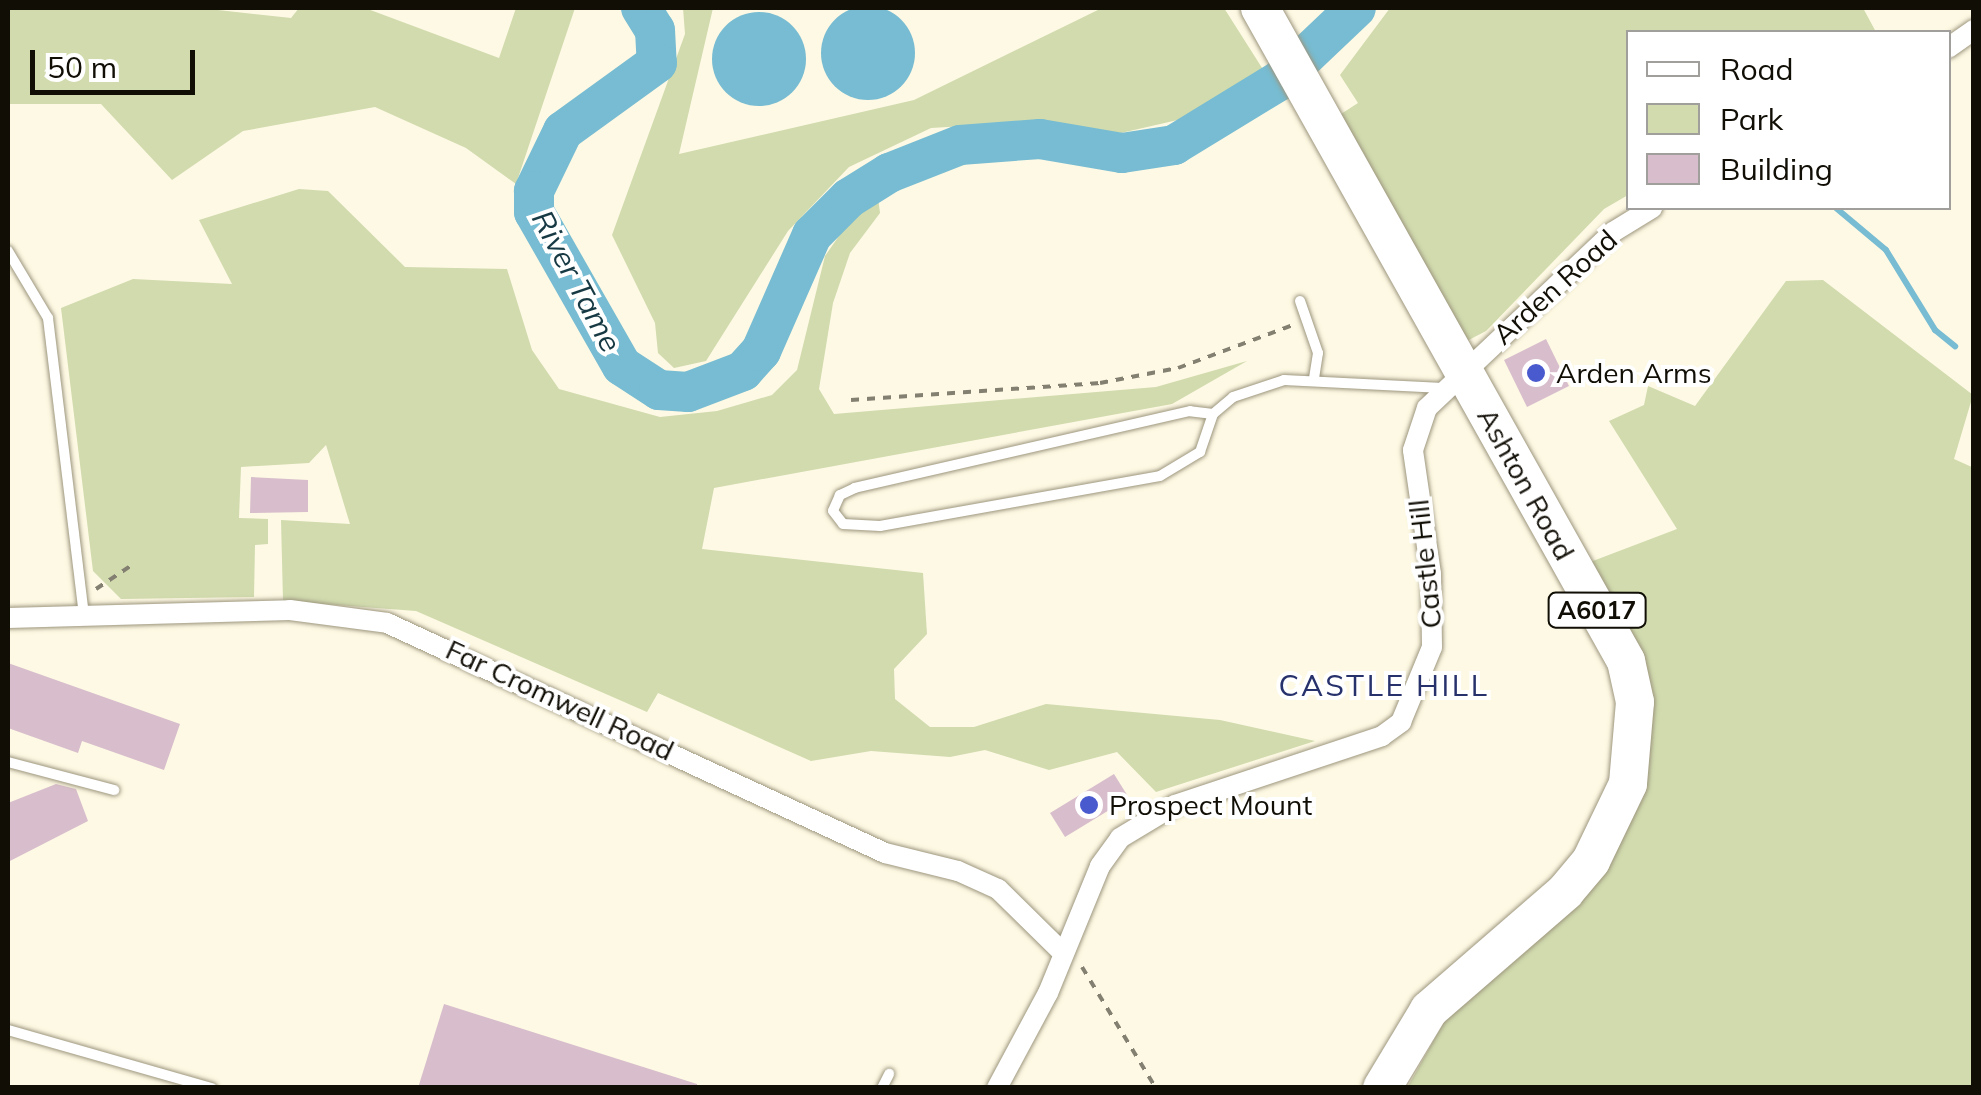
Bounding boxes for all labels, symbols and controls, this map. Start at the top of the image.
scale bar [35,30,200,92]
legend [1626,30,1951,210]
text: 50 m [47,48,117,86]
text: Road [1720,50,1794,88]
text: Park [1720,100,1783,138]
text: Building [1720,150,1833,188]
water label: River Tame [525,204,629,358]
street label: Arden Road [1486,223,1624,351]
place label: Arden Arms [1556,356,1712,390]
marker: Arden Arms [1525,362,1547,384]
street label: Ashton Road [1470,402,1582,566]
street label: Castle Hill [1402,498,1448,630]
road number: A6017 [1547,590,1647,630]
street label: Far Cromwell Road [441,632,679,768]
district label: CASTLE HILL [1279,667,1489,703]
place label: Prospect Mount [1109,788,1312,822]
marker: Prospect Mount [1078,794,1100,816]

